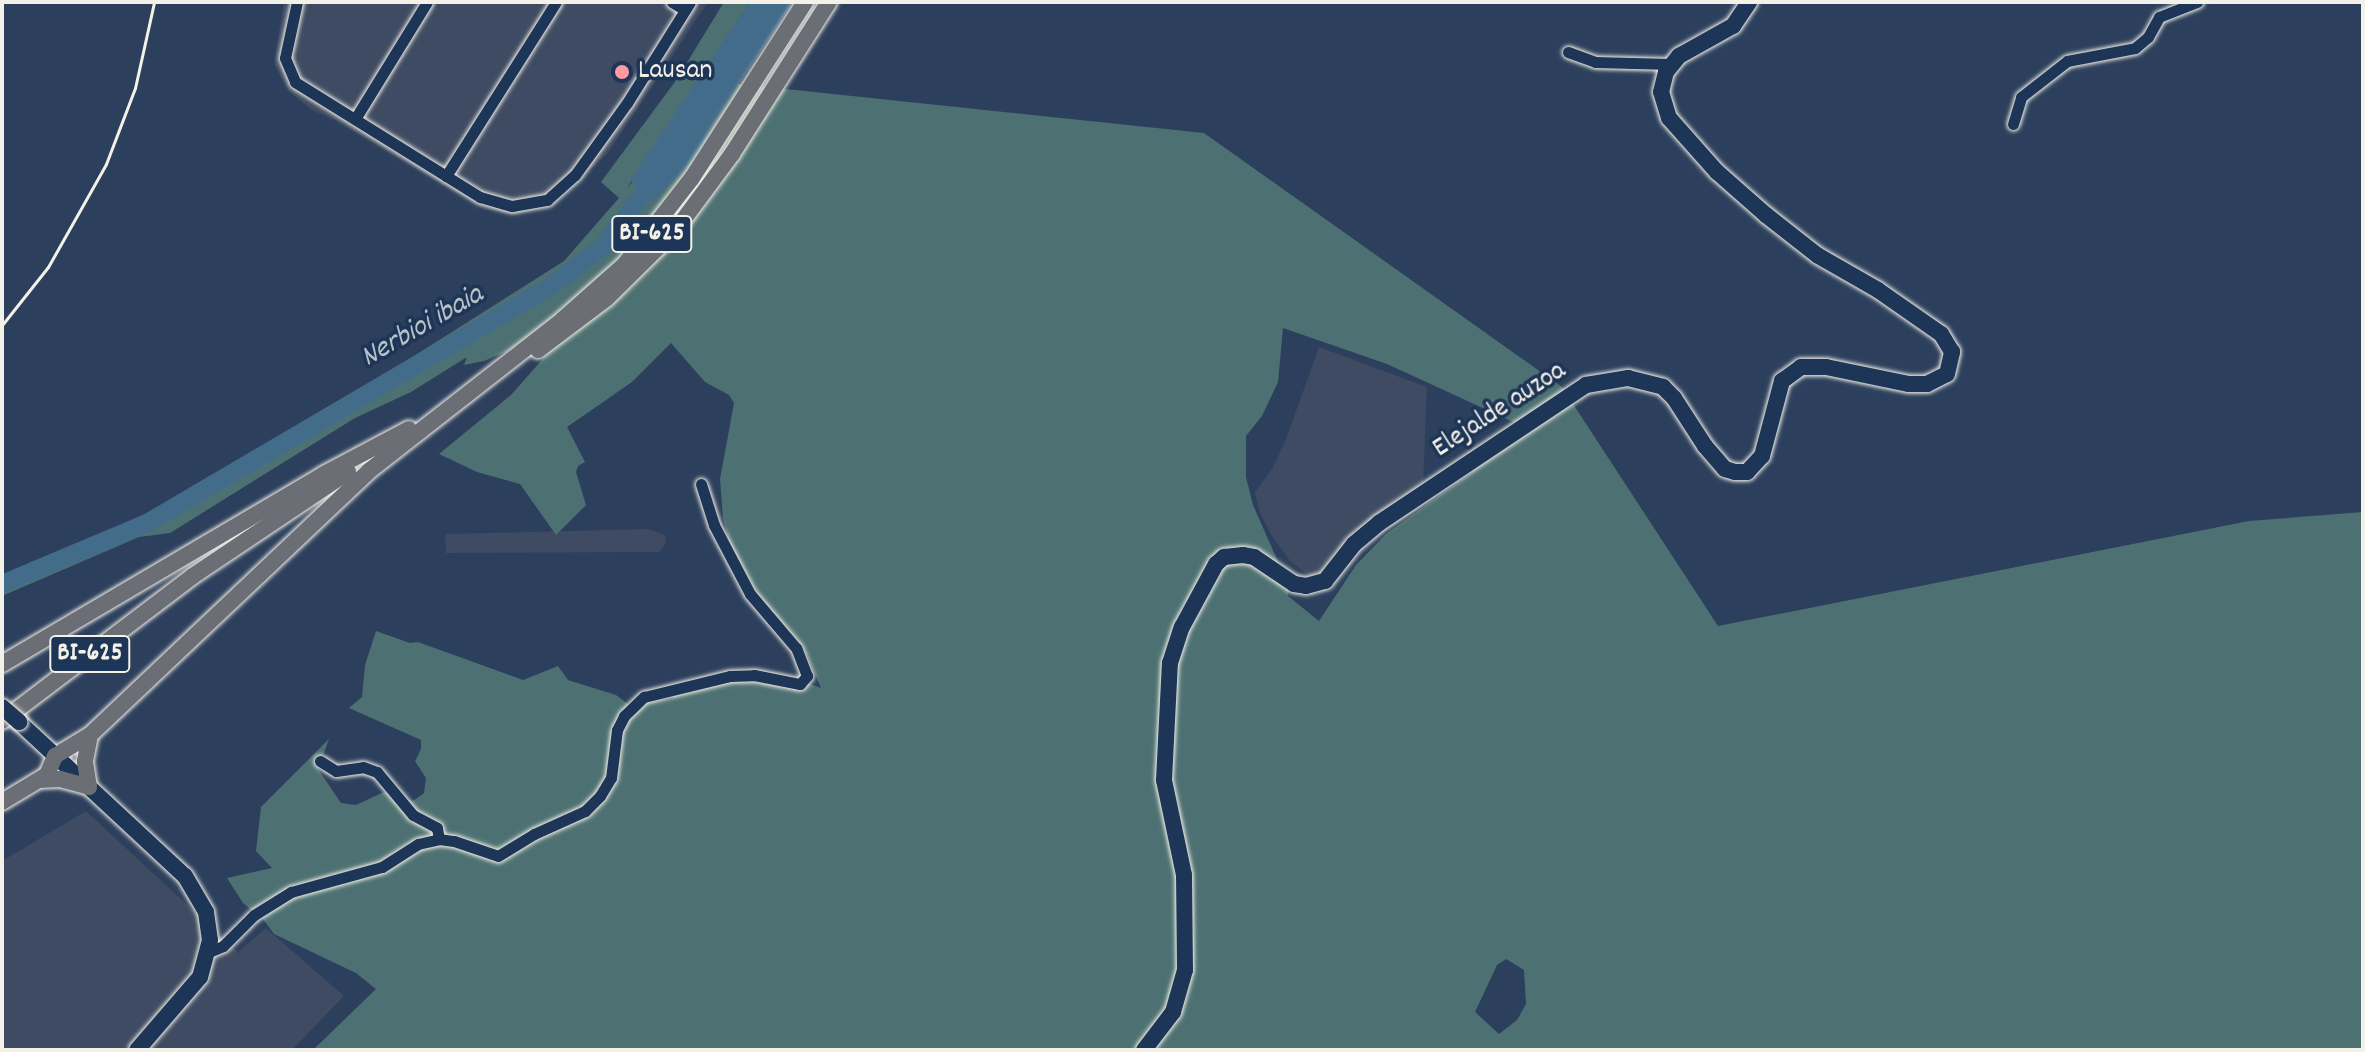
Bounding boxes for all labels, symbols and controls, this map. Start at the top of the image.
place label: Lausan [638,55,713,89]
marker: Lausan [613,63,631,81]
road number: BI-625 [610,212,694,256]
water label: Nerbioi ibaia [355,279,491,377]
street label: Elejalde auzoa [1427,355,1573,467]
road number: BI-625 [48,632,132,676]

